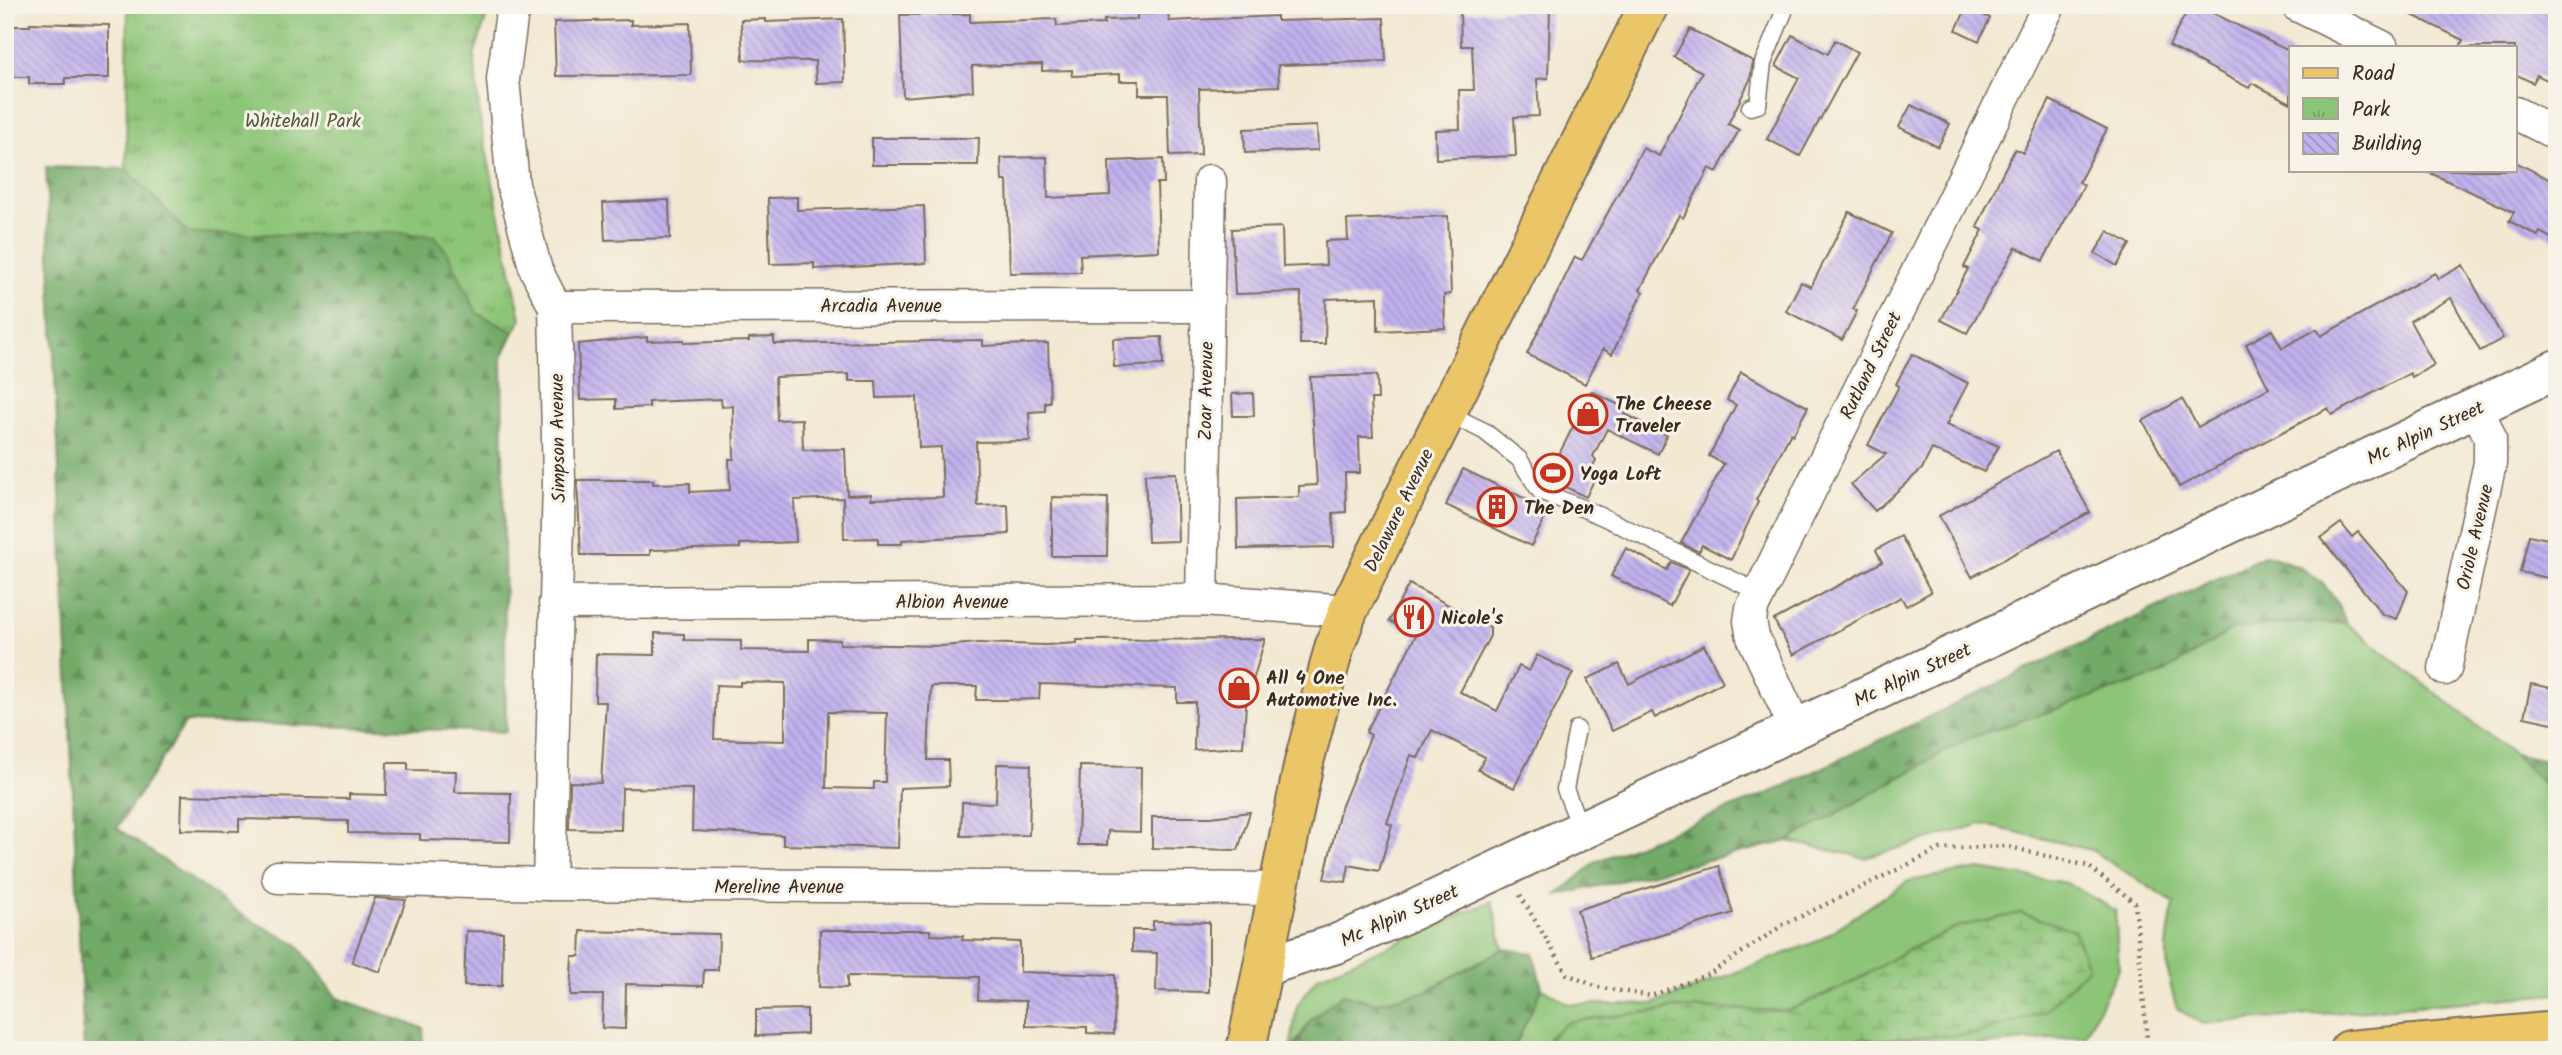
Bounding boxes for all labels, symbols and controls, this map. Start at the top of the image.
legend [2289,46,2516,172]
text: Road [2352,58,2395,91]
text: Park [2352,94,2390,127]
park label: Whitehall Park [245,107,361,137]
text: Building [2352,128,2422,161]
street label: Arcadia Avenue [820,292,942,322]
street label: Rutland Street [1833,306,1911,425]
street label: Zoar Avenue [1191,341,1223,441]
street label: Simpson Avenue [543,373,575,503]
place label: The Cheese Traveler [1615,390,1712,442]
shop icon: The Cheese Traveler [1567,393,1609,435]
street label: Mc Alpin Street [2362,393,2490,474]
street label: Delaware Avenue [1357,443,1443,578]
sports icon: Yoga Loft [1532,452,1574,494]
place label: Yoga Loft [1580,460,1662,490]
street label: Oriole Avenue [2449,481,2503,593]
building icon: The Den [1476,486,1518,528]
place label: The Den [1524,494,1594,524]
street label: Albion Avenue [896,588,1009,618]
restaurant icon: Nicole's [1393,596,1435,638]
place label: Nicole's [1441,604,1503,634]
street label: Mc Alpin Street [1849,635,1977,716]
place label: All 4 One Automotive Inc. [1266,664,1397,716]
shop icon: All 4 One Automotive Inc. [1218,667,1260,709]
street label: Mereline Avenue [714,873,844,903]
street label: Mc Alpin Street [1336,877,1464,956]

